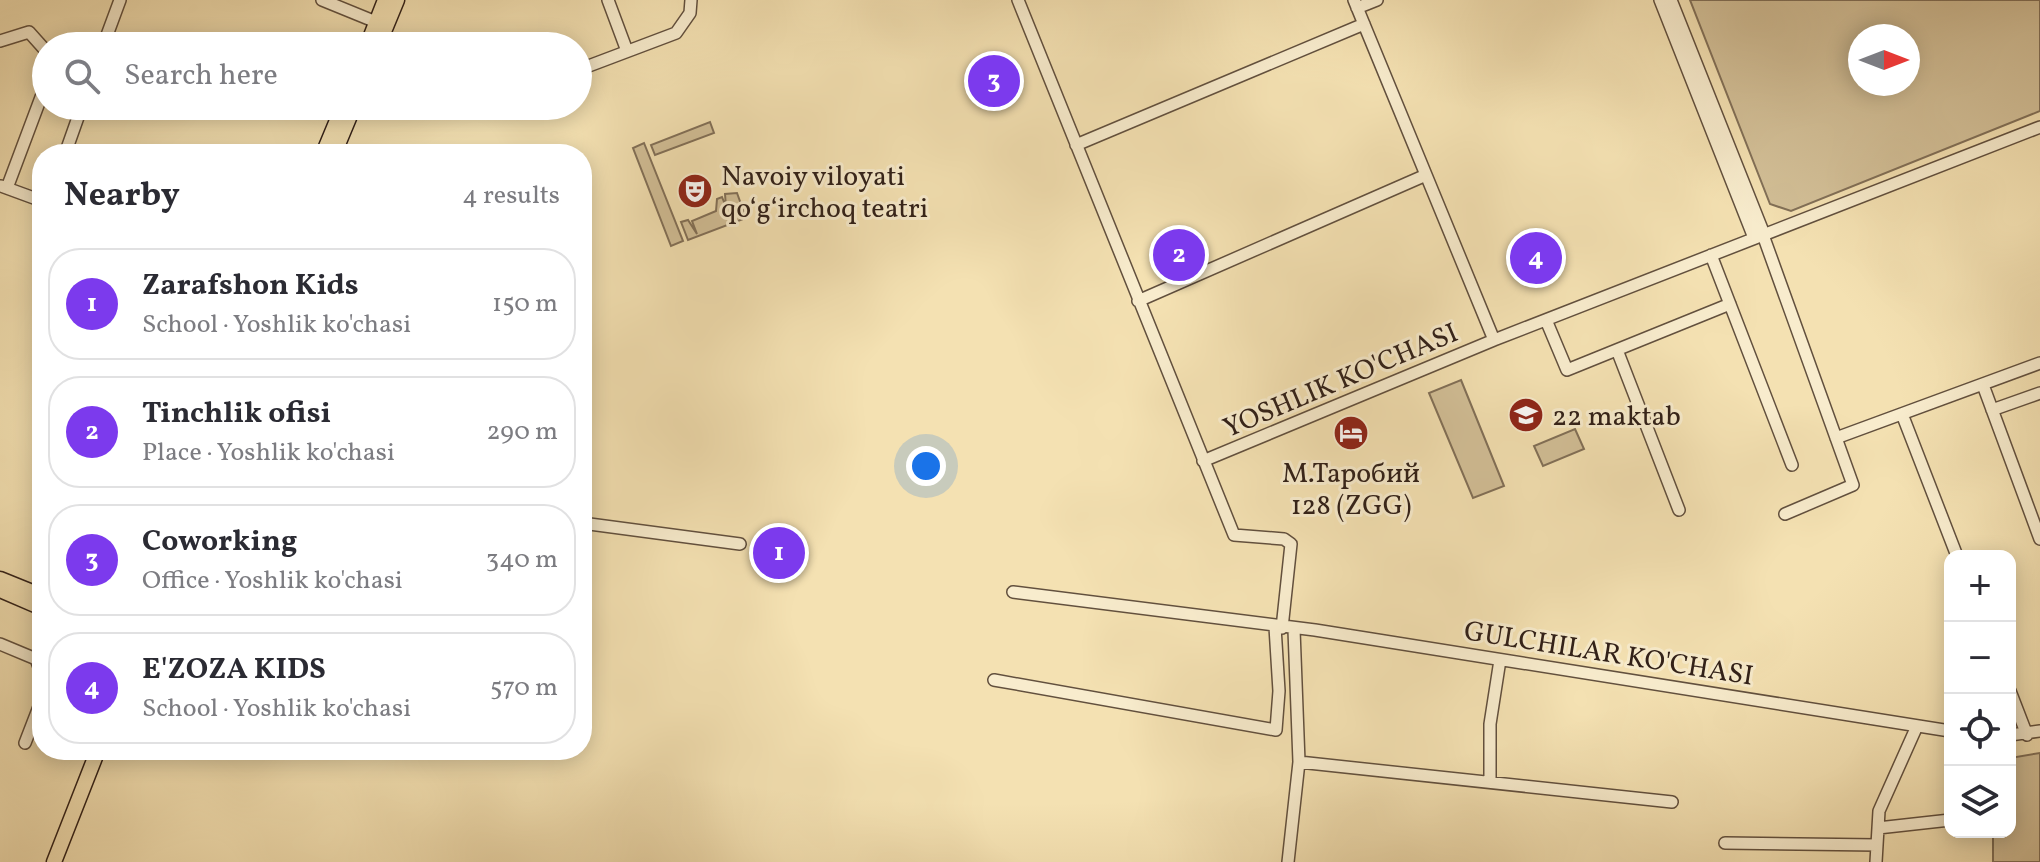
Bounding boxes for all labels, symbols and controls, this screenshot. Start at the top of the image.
north arrow [1848,24,1920,96]
search box [32,32,592,120]
pin: 3 [968,51,1020,111]
icon: search [60,54,104,98]
text: Search here [124,55,278,97]
place label: Navoiy viloyati qoʻgʻirchoq teatri [721,158,928,229]
theatre icon: Navoiy viloyati qoʻgʻirchoq teatri [676,172,714,210]
text: Nearby [64,173,180,220]
text: 4 results [462,178,560,214]
pin: 2 [1153,225,1205,285]
pin: 4 [1510,228,1562,288]
text: Zarafshon Kids [142,265,359,307]
text: 1 [87,286,97,322]
text: 150 m [492,286,558,322]
text: School · Yoshlik ko'chasi [142,307,411,343]
street label: YOSHLIK KO'CHASI [1217,314,1464,448]
text: Tinchlik ofisi [142,393,331,435]
school or university icon: 22 maktab [1507,396,1545,434]
place label: 22 maktab [1552,398,1681,437]
text: 2 [85,414,99,450]
text: 290 m [486,414,558,450]
hotel icon: М.Таробий 128 (ZGG) [1332,414,1370,452]
text: Place · Yoshlik ko'chasi [142,435,395,471]
your location [906,446,946,486]
place label: М.Таробий 128 (ZGG) [1282,455,1420,526]
text: Coworking [142,521,297,563]
pin: 1 [753,523,805,583]
text: 3 [85,542,99,578]
text: 340 m [486,542,558,578]
map controls [1944,550,2016,838]
button: + [1944,550,2016,622]
text: Office · Yoshlik ko'chasi [142,563,403,599]
street label: GULCHILAR KO'CHASI [1461,612,1756,697]
button: − [1944,622,2016,694]
text: E'ZOZA KIDS [142,649,326,691]
text: 4 [84,670,100,706]
text: 570 m [490,670,558,706]
text: School · Yoshlik ko'chasi [142,691,411,727]
button: locate [1944,694,2016,766]
button: layers [1944,766,2016,838]

